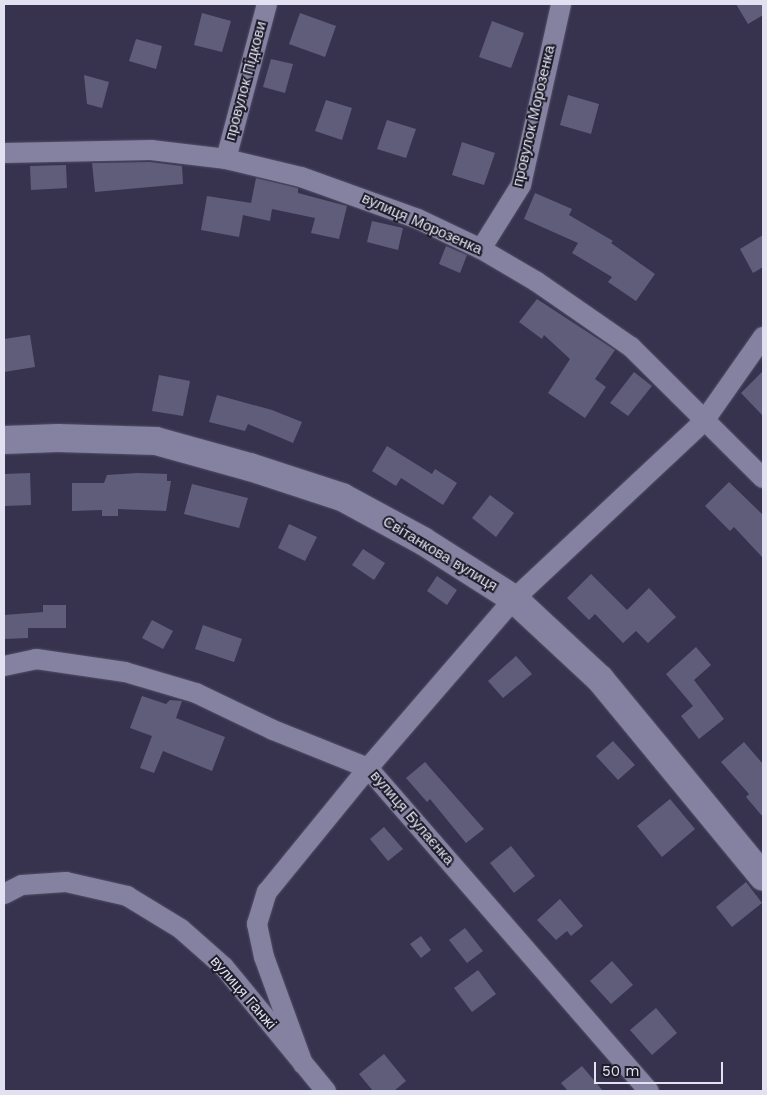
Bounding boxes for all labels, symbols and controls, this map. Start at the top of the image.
street label: провулок Підкови [221,19,271,143]
street label: провулок Морозенка [509,44,559,188]
street label: вулиця Морозенка [359,189,485,259]
street label: Світанкова вулиця [379,513,501,595]
street label: вулиця Булаєнка [366,767,458,869]
street label: вулиця Ганжі [206,953,280,1033]
scale bar [597,1052,726,1084]
text: 50 m [602,1062,639,1080]

